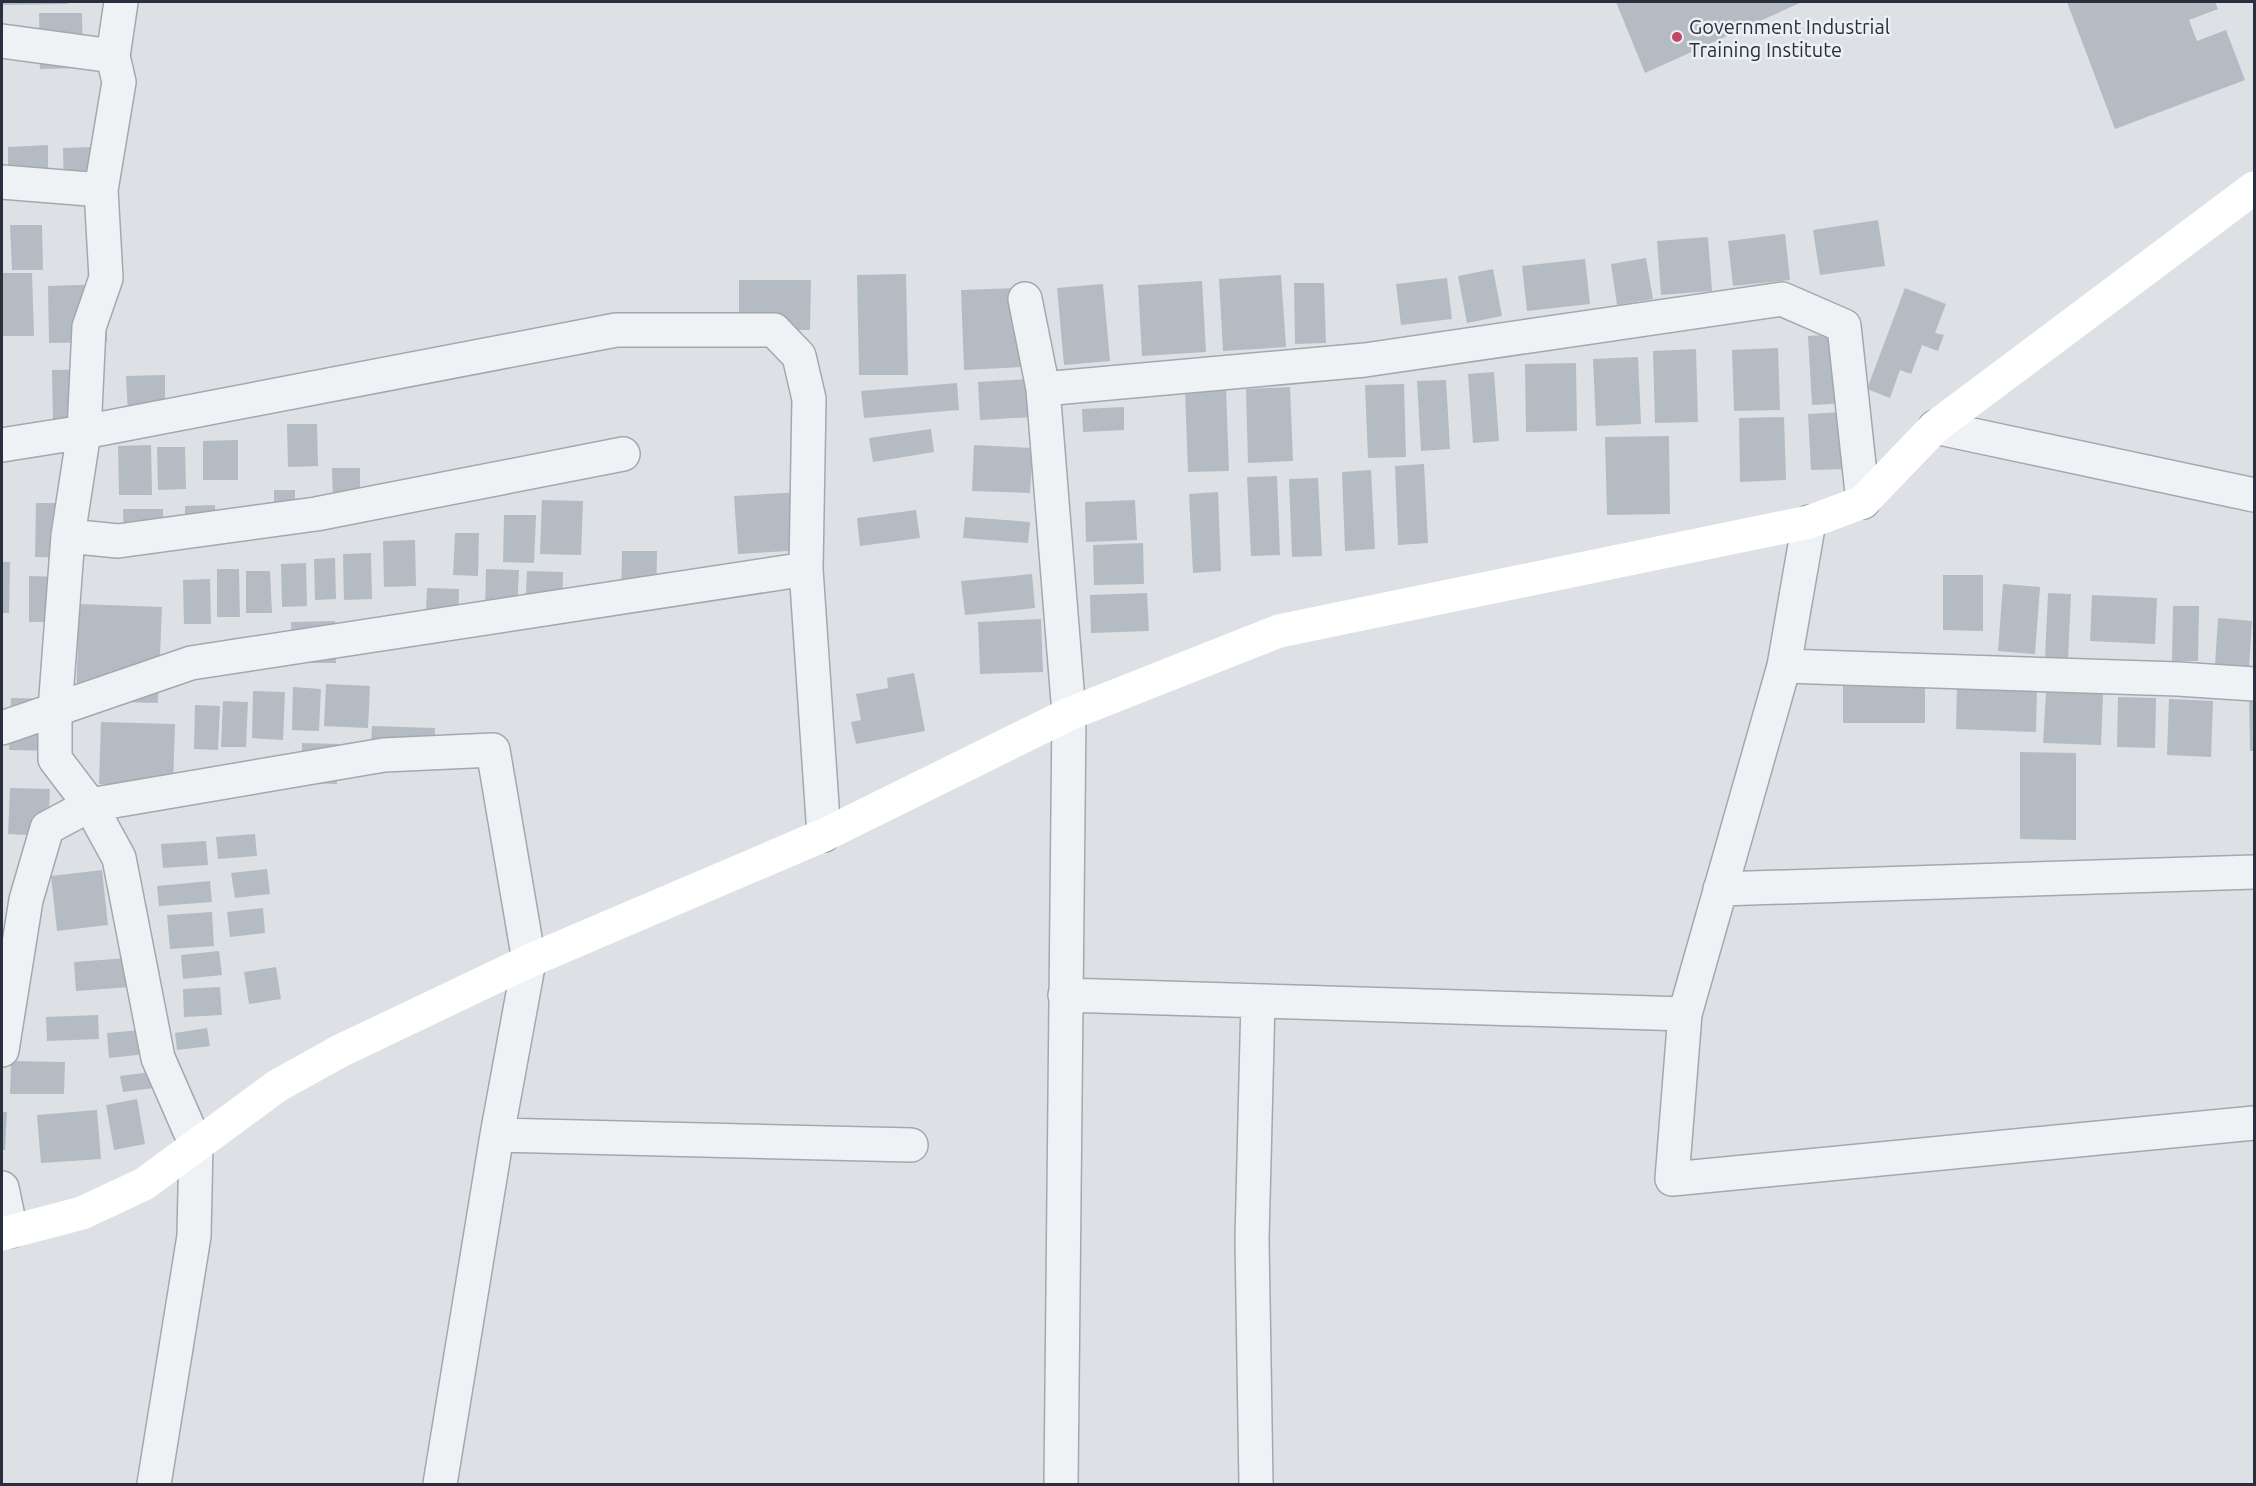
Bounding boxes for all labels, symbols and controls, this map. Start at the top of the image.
place label: Government Industrial Training Institute [1689,15,1890,61]
marker: Government Industrial Training Institute [1670,30,1684,44]

